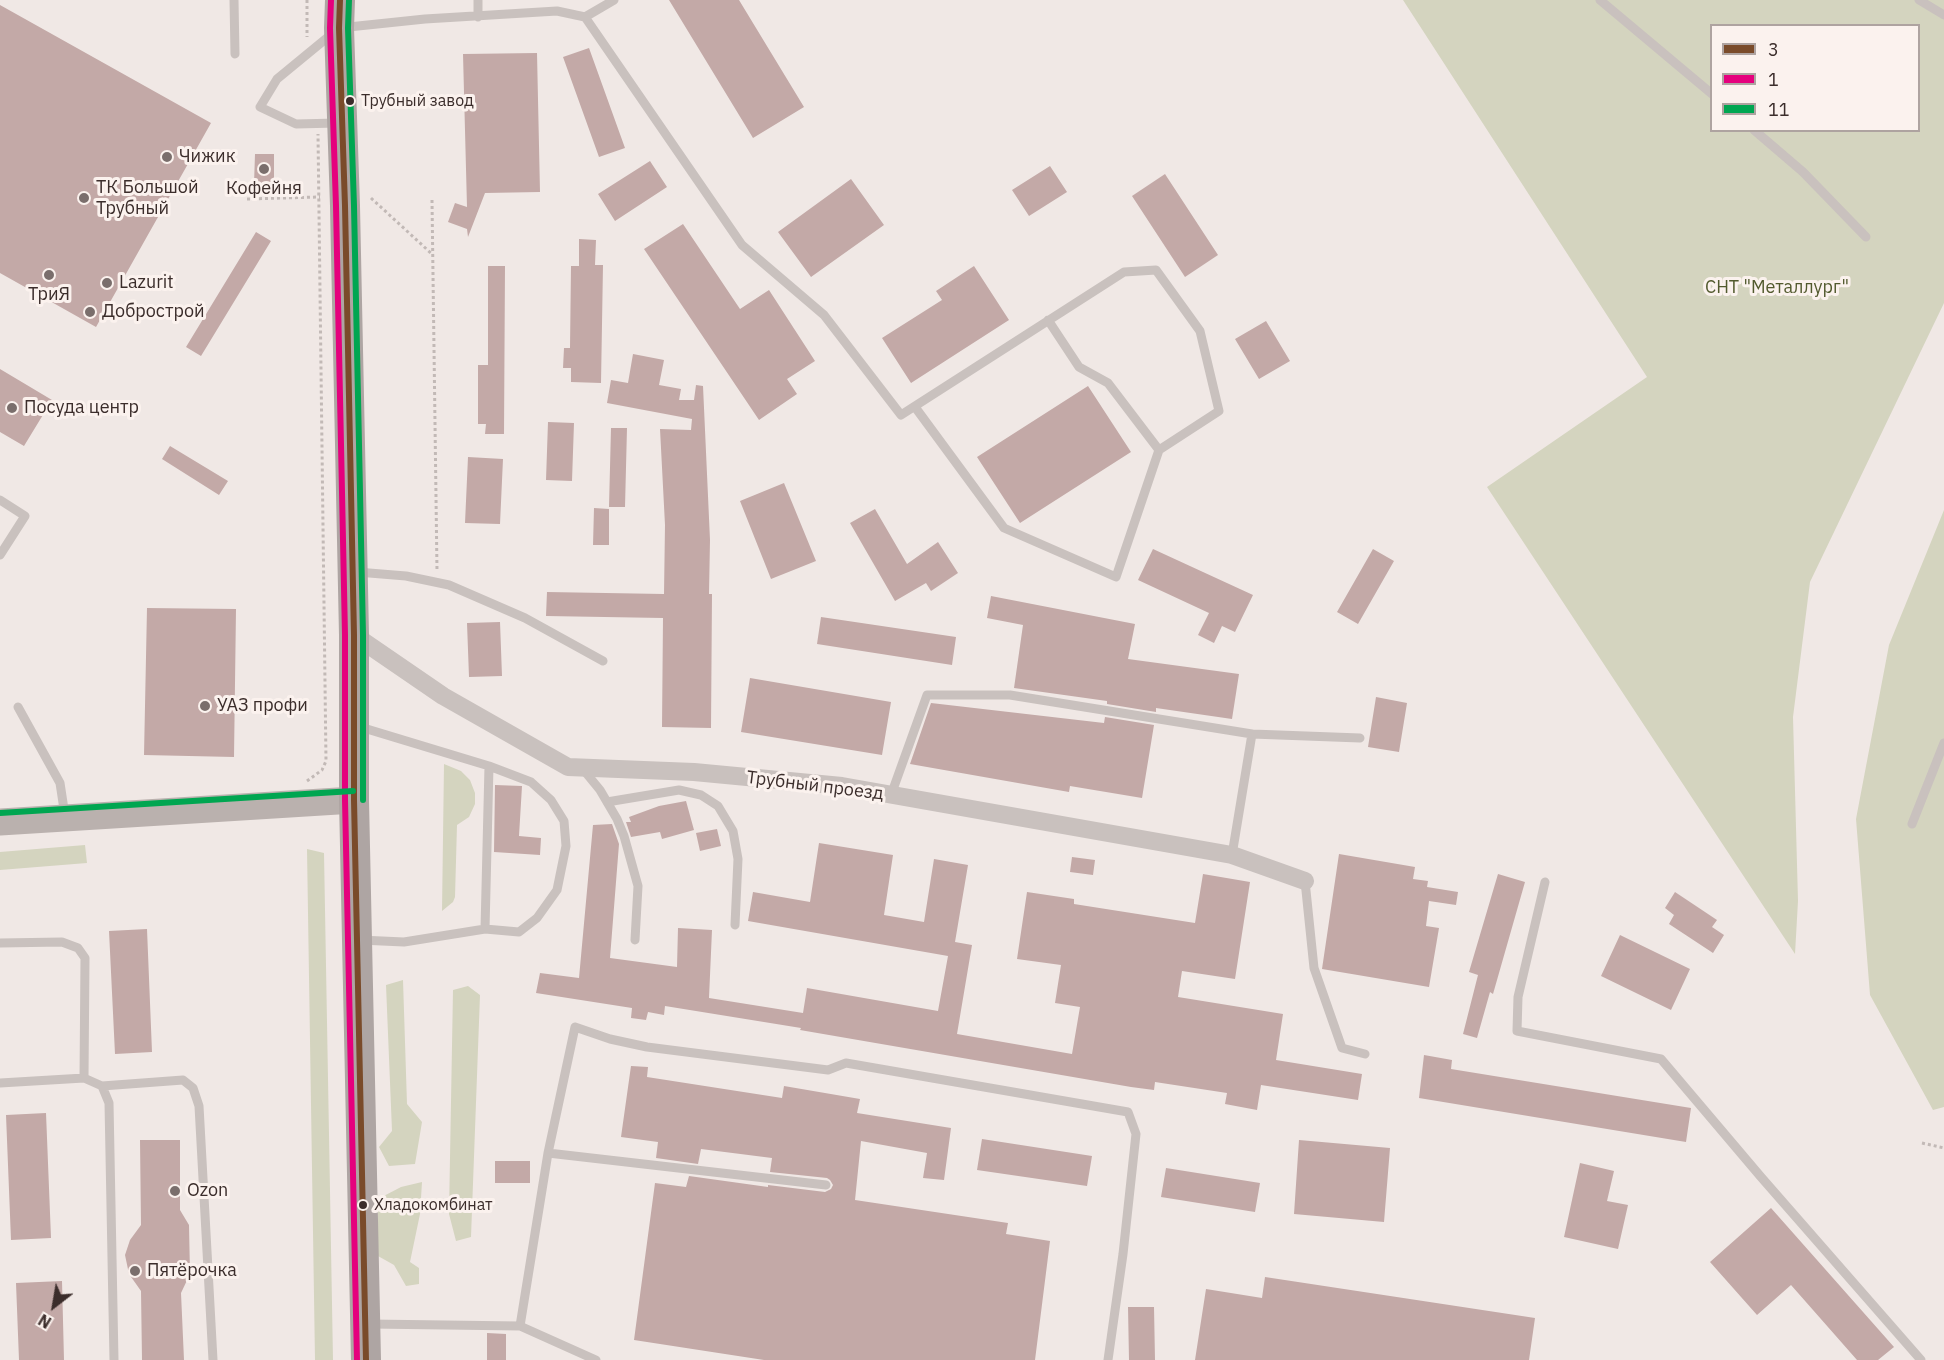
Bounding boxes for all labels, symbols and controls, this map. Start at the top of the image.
legend [1710,24,1920,132]
text: 3 [1768,38,1779,61]
text: 1 [1768,68,1779,91]
place label: Трубный завод [361,91,474,111]
marker: Трубный завод [344,95,356,107]
text: 11 [1768,98,1790,121]
place label: Чижик [179,146,236,168]
marker: Чижик [160,150,174,164]
marker: Кофейня [257,162,271,176]
place label: ТК Большой Трубный [96,177,198,219]
place label: Кофейня [226,178,302,200]
marker: ТК Большой Трубный [77,191,91,205]
marker: ТриЯ [42,268,56,282]
place label: Lazurit [119,272,174,294]
marker: Lazurit [100,276,114,290]
park label: СНТ "Металлург" [1705,277,1849,299]
place label: ТриЯ [28,284,70,306]
place label: Добрострой [102,301,205,323]
marker: Добрострой [83,305,97,319]
place label: Посуда центр [24,397,139,419]
marker: Посуда центр [5,401,19,415]
place label: УАЗ профи [217,695,308,717]
marker: УАЗ профи [198,699,212,713]
street label: Трубный проезд [745,767,885,805]
place label: Ozon [187,1180,228,1202]
marker: Ozon [168,1184,182,1198]
place label: Хладокомбинат [374,1195,493,1215]
marker: Хладокомбинат [357,1199,369,1211]
place label: Пятёрочка [147,1260,237,1282]
marker: Пятёрочка [128,1264,142,1278]
north arrow [24,1276,84,1336]
text: N [35,1310,55,1333]

